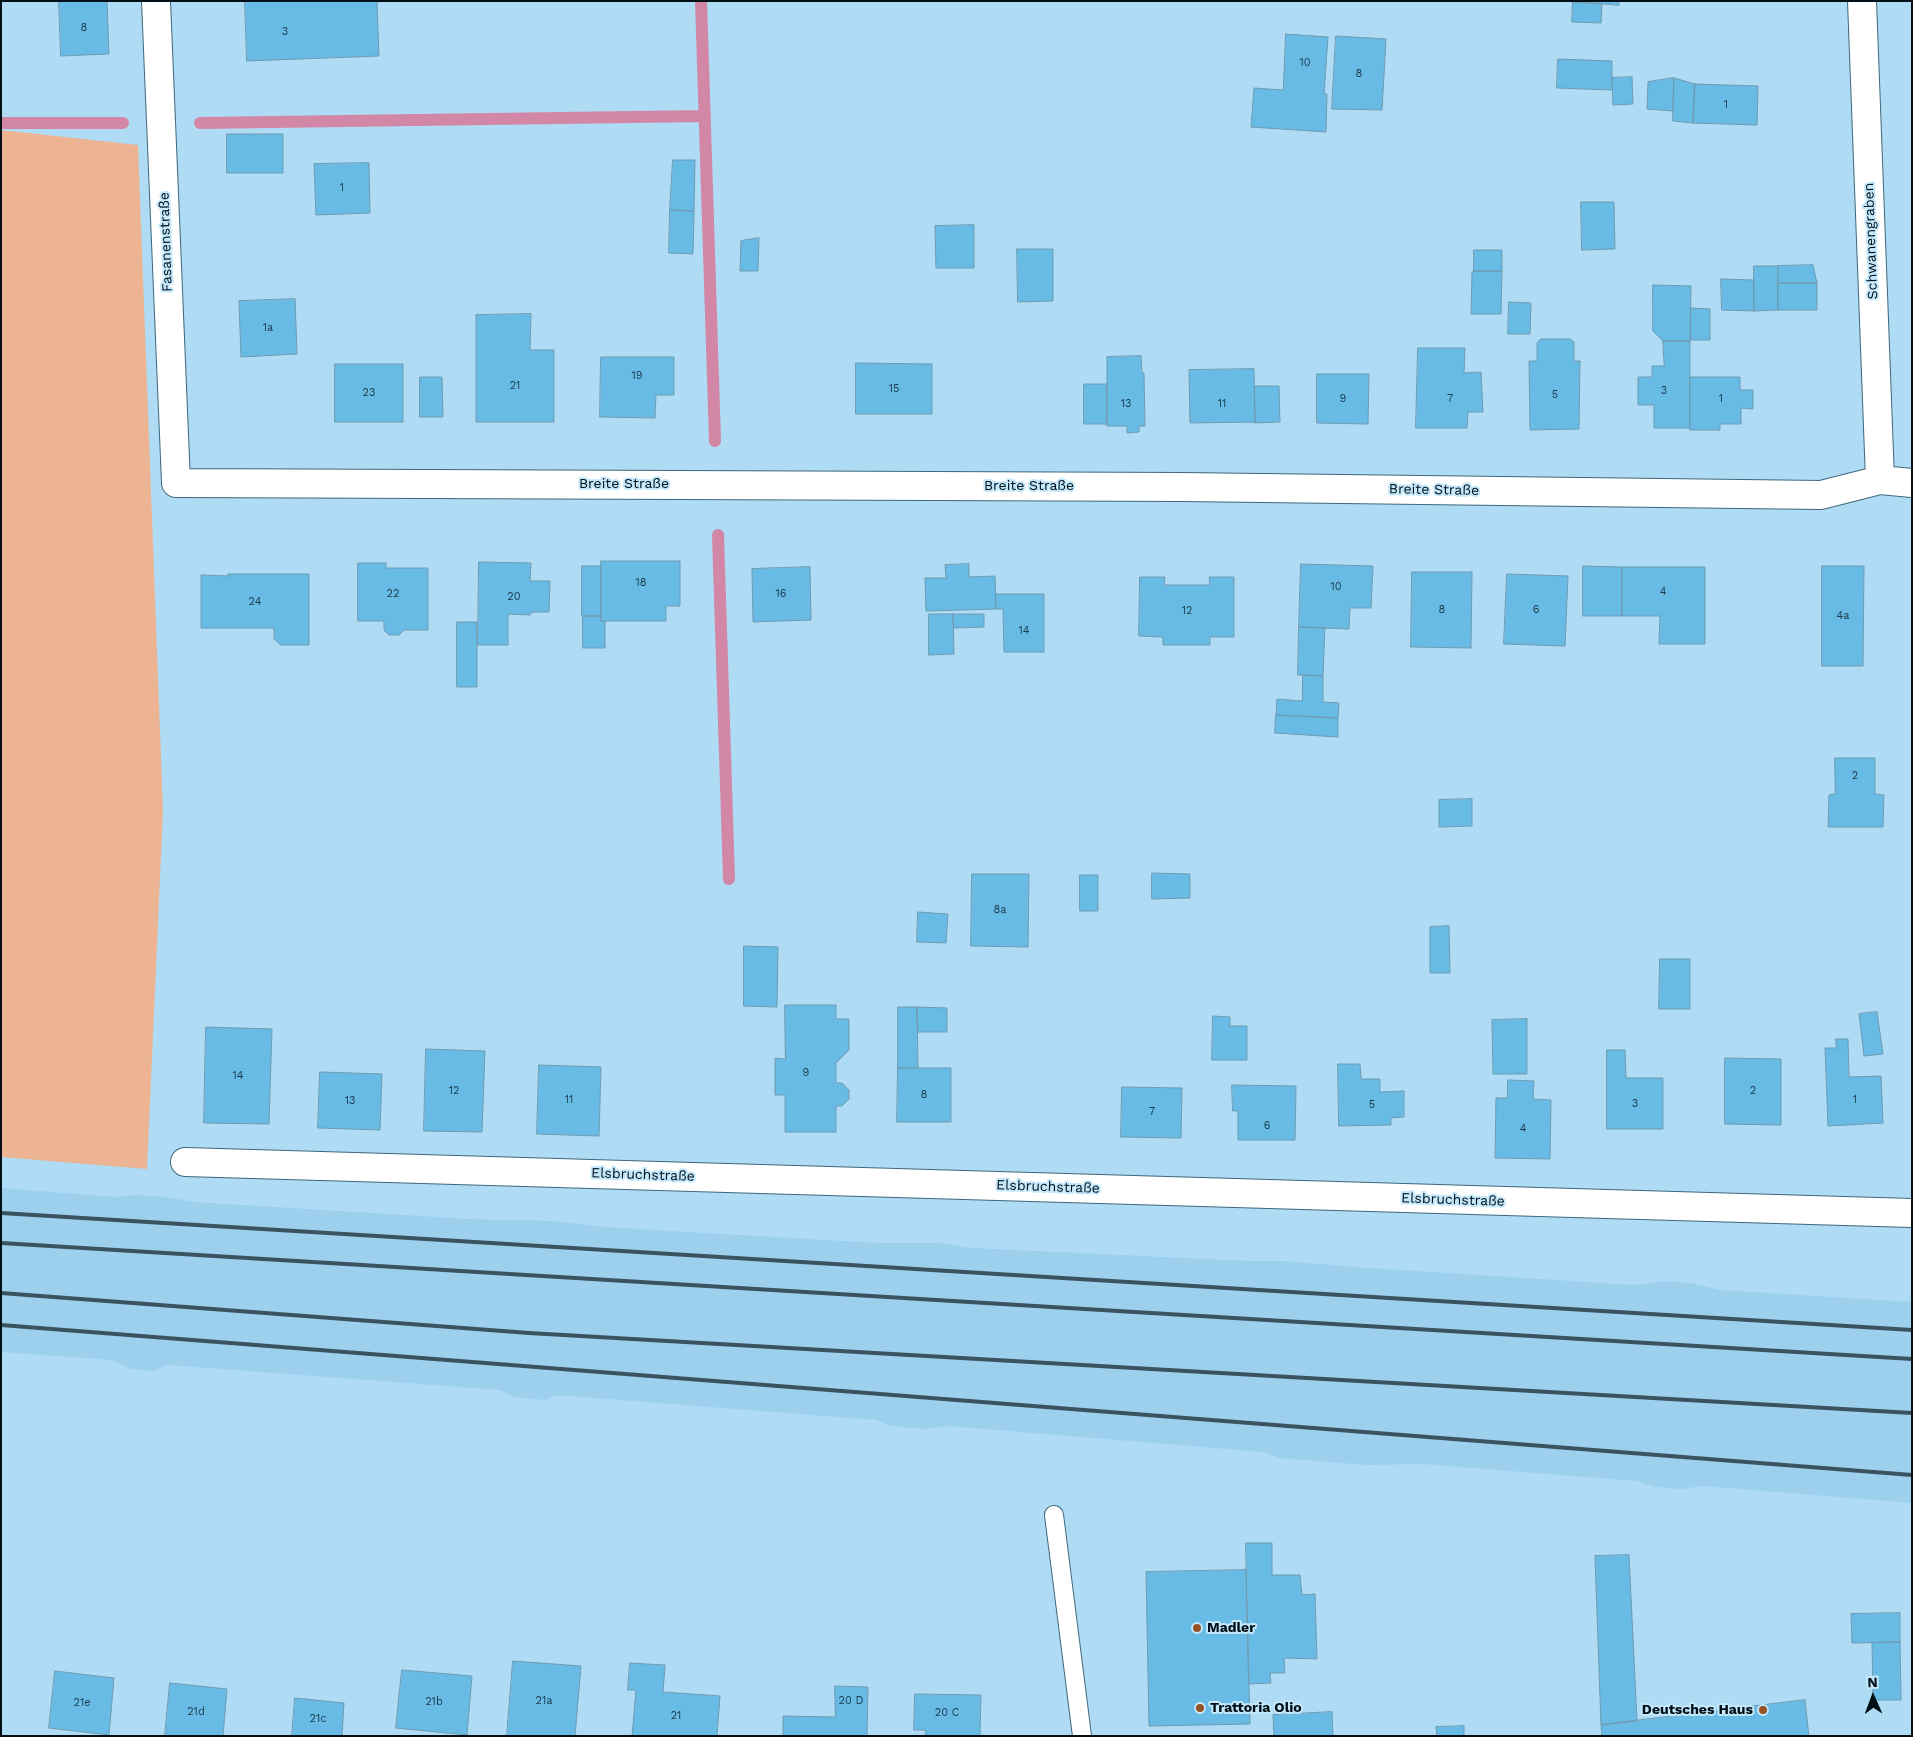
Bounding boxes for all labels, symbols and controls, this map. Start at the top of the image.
house number: 8 [81,21,87,35]
house number: 3 [282,25,288,39]
house number: 10 [1299,56,1311,70]
house number: 8 [1356,67,1362,81]
house number: 1 [1724,98,1728,112]
house number: 1 [340,181,344,195]
street label: Schwanengraben [1861,182,1881,300]
street label: Fasanenstraße [156,192,176,292]
house number: 1a [263,321,273,335]
house number: 19 [631,369,643,383]
house number: 21 [510,379,520,393]
house number: 15 [889,382,899,396]
house number: 3 [1661,384,1667,398]
house number: 23 [363,386,375,400]
house number: 5 [1552,388,1558,402]
house number: 9 [1340,392,1346,406]
house number: 7 [1447,392,1453,406]
house number: 1 [1719,392,1723,406]
house number: 13 [1121,397,1131,411]
house number: 11 [1218,397,1226,411]
street label: Breite Straße [579,476,669,492]
street label: Breite Straße [984,478,1074,494]
street label: Breite Straße [1389,481,1479,499]
house number: 18 [635,576,647,590]
house number: 10 [1330,580,1342,594]
house number: 4 [1660,585,1666,599]
house number: 22 [387,587,399,601]
house number: 16 [776,587,786,601]
house number: 20 [507,590,521,604]
house number: 24 [249,595,261,609]
house number: 8 [1439,603,1445,617]
house number: 6 [1533,603,1539,617]
house number: 12 [1182,604,1192,618]
house number: 4a [1837,609,1849,623]
house number: 14 [1018,624,1030,638]
house number: 2 [1852,769,1858,783]
house number: 8a [993,903,1007,917]
house number: 9 [803,1066,809,1080]
house number: 14 [232,1069,244,1083]
house number: 12 [449,1084,459,1098]
house number: 2 [1750,1084,1756,1098]
house number: 8 [921,1088,927,1102]
house number: 11 [565,1093,573,1107]
house number: 1 [1853,1093,1857,1107]
house number: 13 [345,1094,355,1108]
house number: 3 [1632,1097,1638,1111]
house number: 5 [1369,1098,1375,1112]
house number: 7 [1149,1105,1155,1119]
house number: 6 [1264,1119,1270,1133]
house number: 4 [1520,1122,1526,1136]
street label: Elsbruchstraße [591,1165,695,1185]
street label: Elsbruchstraße [996,1177,1100,1197]
street label: Elsbruchstraße [1401,1190,1505,1210]
place label: Madler [1207,1620,1255,1636]
marker: Madler [1191,1622,1203,1634]
north arrow [1848,1672,1898,1722]
text: N [1867,1674,1878,1690]
house number: 21a [536,1694,552,1708]
house number: 20 D [839,1694,863,1708]
house number: 21b [425,1695,443,1709]
house number: 21e [73,1696,91,1710]
place label: Trattoria Olio [1210,1700,1302,1716]
marker: Trattoria Olio [1194,1702,1206,1714]
place label: Deutsches Haus [1642,1702,1753,1718]
marker: Deutsches Haus [1757,1704,1769,1716]
house number: 21d [187,1705,205,1719]
house number: 20 C [935,1706,959,1720]
house number: 21 [671,1709,681,1723]
house number: 21c [310,1712,326,1726]

